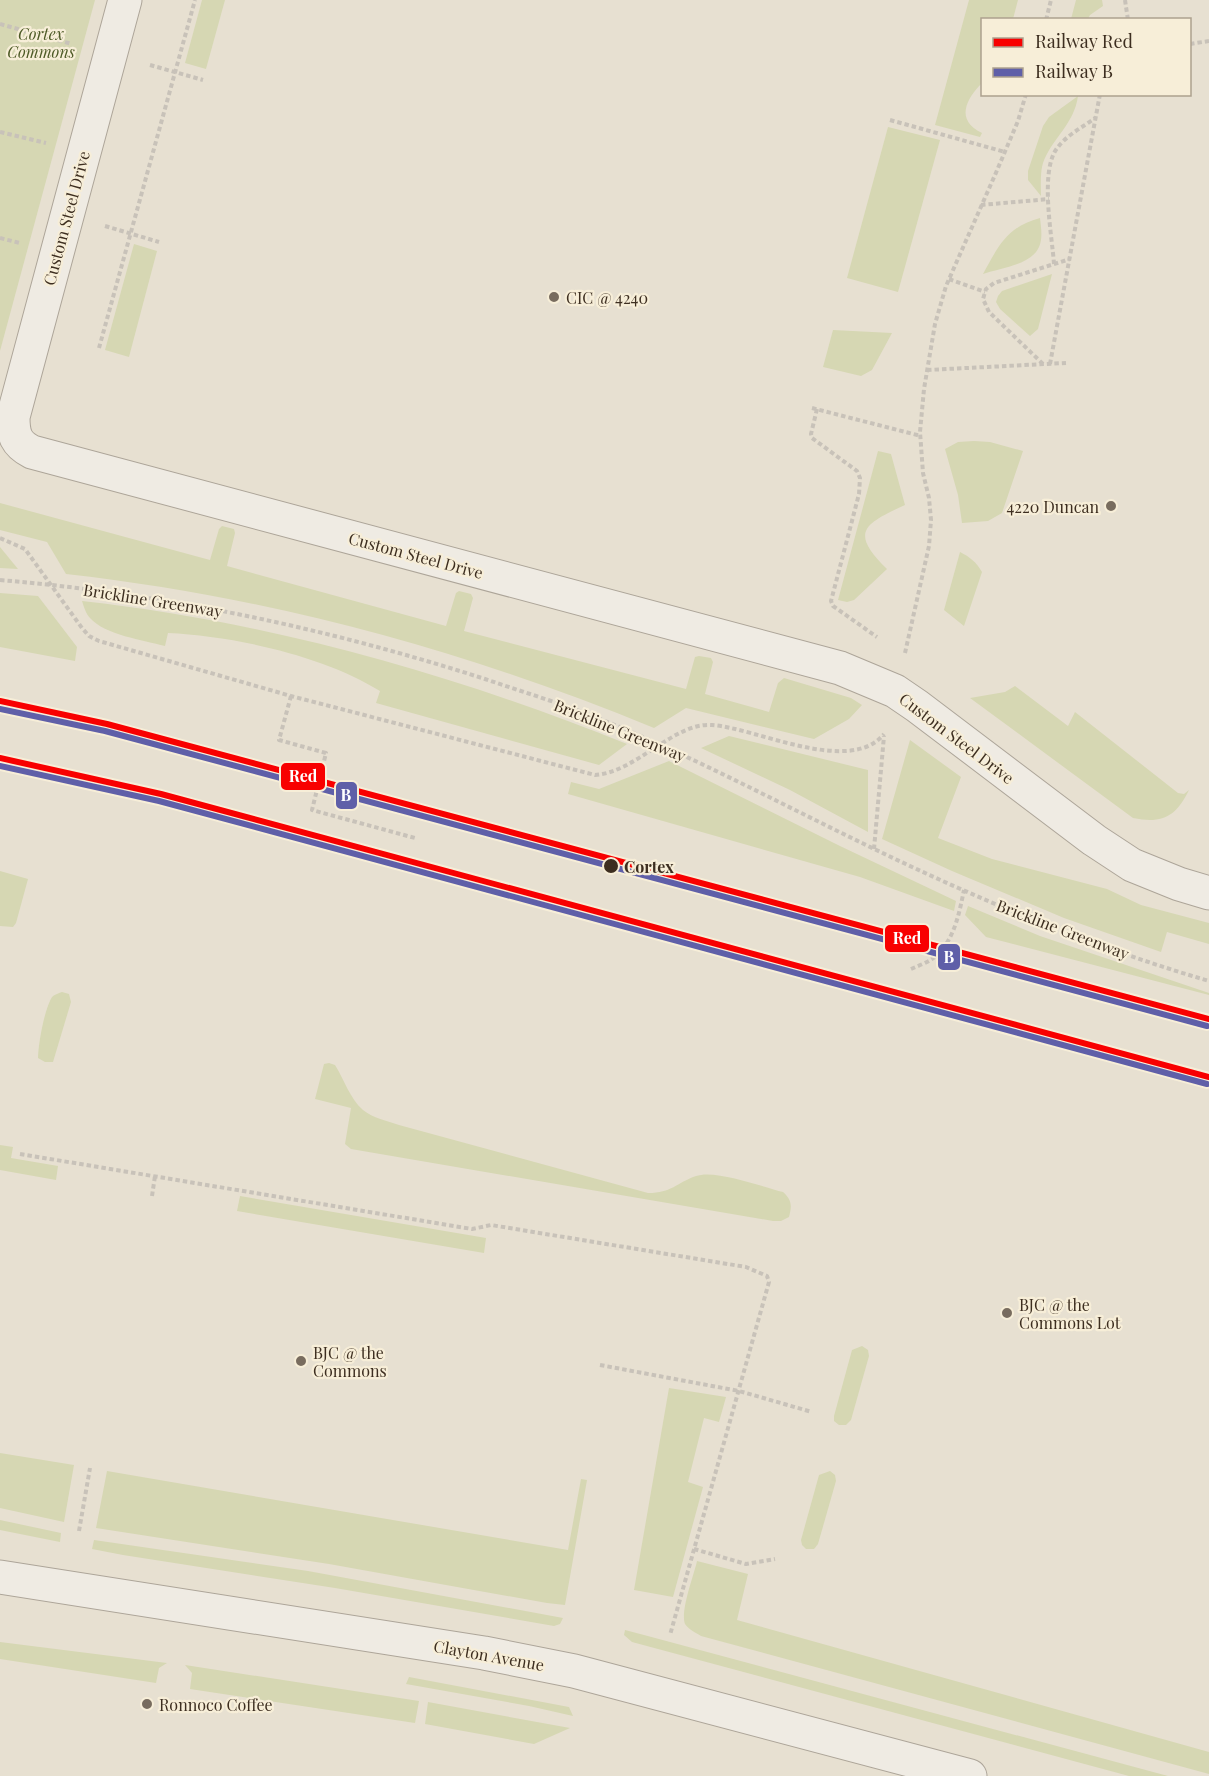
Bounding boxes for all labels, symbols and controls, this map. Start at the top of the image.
legend [981,18,1191,96]
park label: Cortex Commons [7,23,75,62]
text: Railway Red [1035,29,1134,53]
text: Railway B [1035,59,1113,83]
street label: Custom Steel Drive [38,148,94,288]
place label: CIC @ 4240 [566,287,648,308]
marker: CIC @ 4240 [547,290,561,304]
place label: 4220 Duncan [1006,496,1099,517]
marker: 4220 Duncan [1104,499,1118,513]
street label: Custom Steel Drive [346,527,486,583]
street label: Brickline Greenway [82,579,224,621]
street label: Custom Steel Drive [895,688,1019,788]
street label: Brickline Greenway [551,694,689,766]
line badge: Red [280,762,326,791]
text: Red [289,765,318,786]
line badge: B [335,781,358,810]
text: B [341,784,352,805]
place label: Cortex [624,856,674,877]
marker: Cortex [602,857,620,875]
street label: Brickline Greenway [994,894,1132,964]
line badge: Red [884,924,930,953]
text: Red [893,927,922,948]
line badge: B [937,943,961,971]
text: B [944,946,955,967]
place label: BJC @ the Commons Lot [1019,1294,1121,1333]
marker: BJC @ the Commons Lot [1000,1306,1014,1320]
place label: BJC @ the Commons [313,1342,387,1381]
marker: BJC @ the Commons [294,1354,308,1368]
street label: Clayton Avenue [432,1635,546,1675]
place label: Ronnoco Coffee [159,1694,273,1715]
marker: Ronnoco Coffee [140,1697,154,1711]

